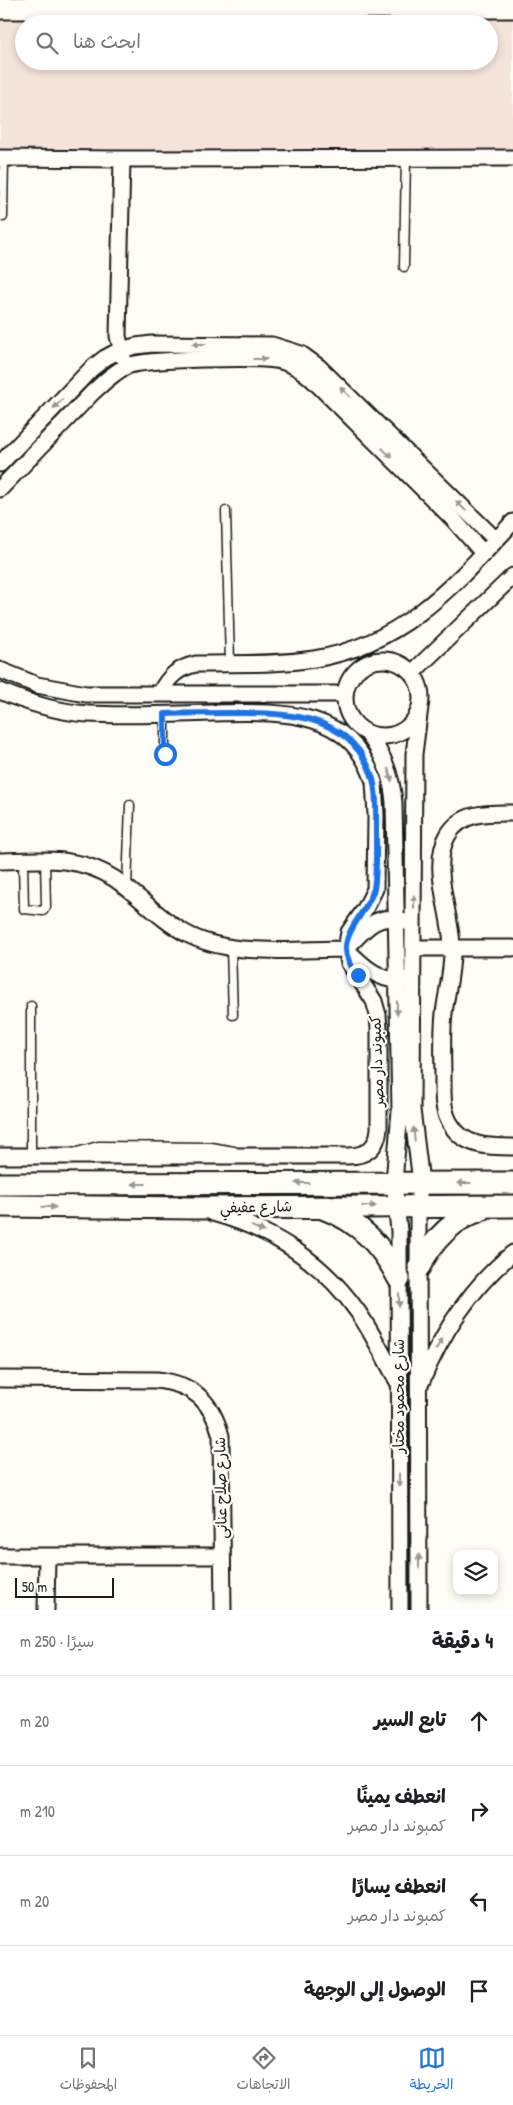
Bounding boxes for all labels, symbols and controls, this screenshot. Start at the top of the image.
search box [15,15,498,70]
text: ابحث هنا [73,28,141,54]
icon: search [33,29,61,57]
one-way arrow [190,340,206,348]
one-way arrow [252,355,268,363]
one-way arrow [339,387,351,399]
one-way arrow [52,397,64,409]
one-way arrow [380,447,392,459]
one-way arrow [455,500,467,512]
route start [154,743,177,766]
one-way arrow [387,768,395,783]
one-way arrow [410,893,418,909]
route end [347,964,370,987]
one-way arrow [393,1000,401,1016]
street label: كمبوند دار مصر [364,1015,389,1109]
one-way arrow [410,1126,418,1142]
one-way arrow [294,1179,310,1187]
one-way arrow [456,1179,472,1187]
one-way arrow [131,1180,147,1188]
street label: شارع عفيفي [220,1195,292,1221]
one-way arrow [361,1202,377,1210]
one-way arrow [41,1203,57,1211]
one-way arrow [251,1225,265,1233]
one-way arrow [395,1293,403,1309]
one-way arrow [434,1338,443,1351]
street label: شارع محمود مختار [388,1339,409,1454]
street label: شارع صلاح عنانى [209,1437,232,1539]
one-way arrow [395,1473,403,1489]
map controls [453,1550,498,1595]
button: layers [453,1550,498,1595]
one-way arrow [415,1553,423,1569]
scale bar [15,1575,114,1598]
text: 50 m [22,1577,47,1596]
text: 4 دقيقة [432,1626,493,1655]
text: سيرًا · 250 m [20,1630,94,1652]
text: تابع السير [374,1706,446,1732]
icon: ahead [465,1707,493,1735]
text: 20 m [20,1710,49,1732]
text: انعطف يمينًا [357,1783,446,1809]
icon: right [465,1797,493,1825]
text: 210 m [20,1800,55,1822]
text: كمبوند دار مصر [348,1814,446,1836]
text: انعطف يسارًا [352,1873,446,1899]
icon: left [465,1887,493,1915]
text: 20 m [20,1890,49,1912]
text: كمبوند دار مصر [348,1904,446,1926]
text: الوصول إلى الوجهة [304,1976,446,2002]
icon: arrive [465,1977,493,2005]
tab: المحفوظات [60,2044,117,2097]
tab: الاتجاهات [236,2044,291,2097]
tab: الخريطة [410,2044,453,2097]

